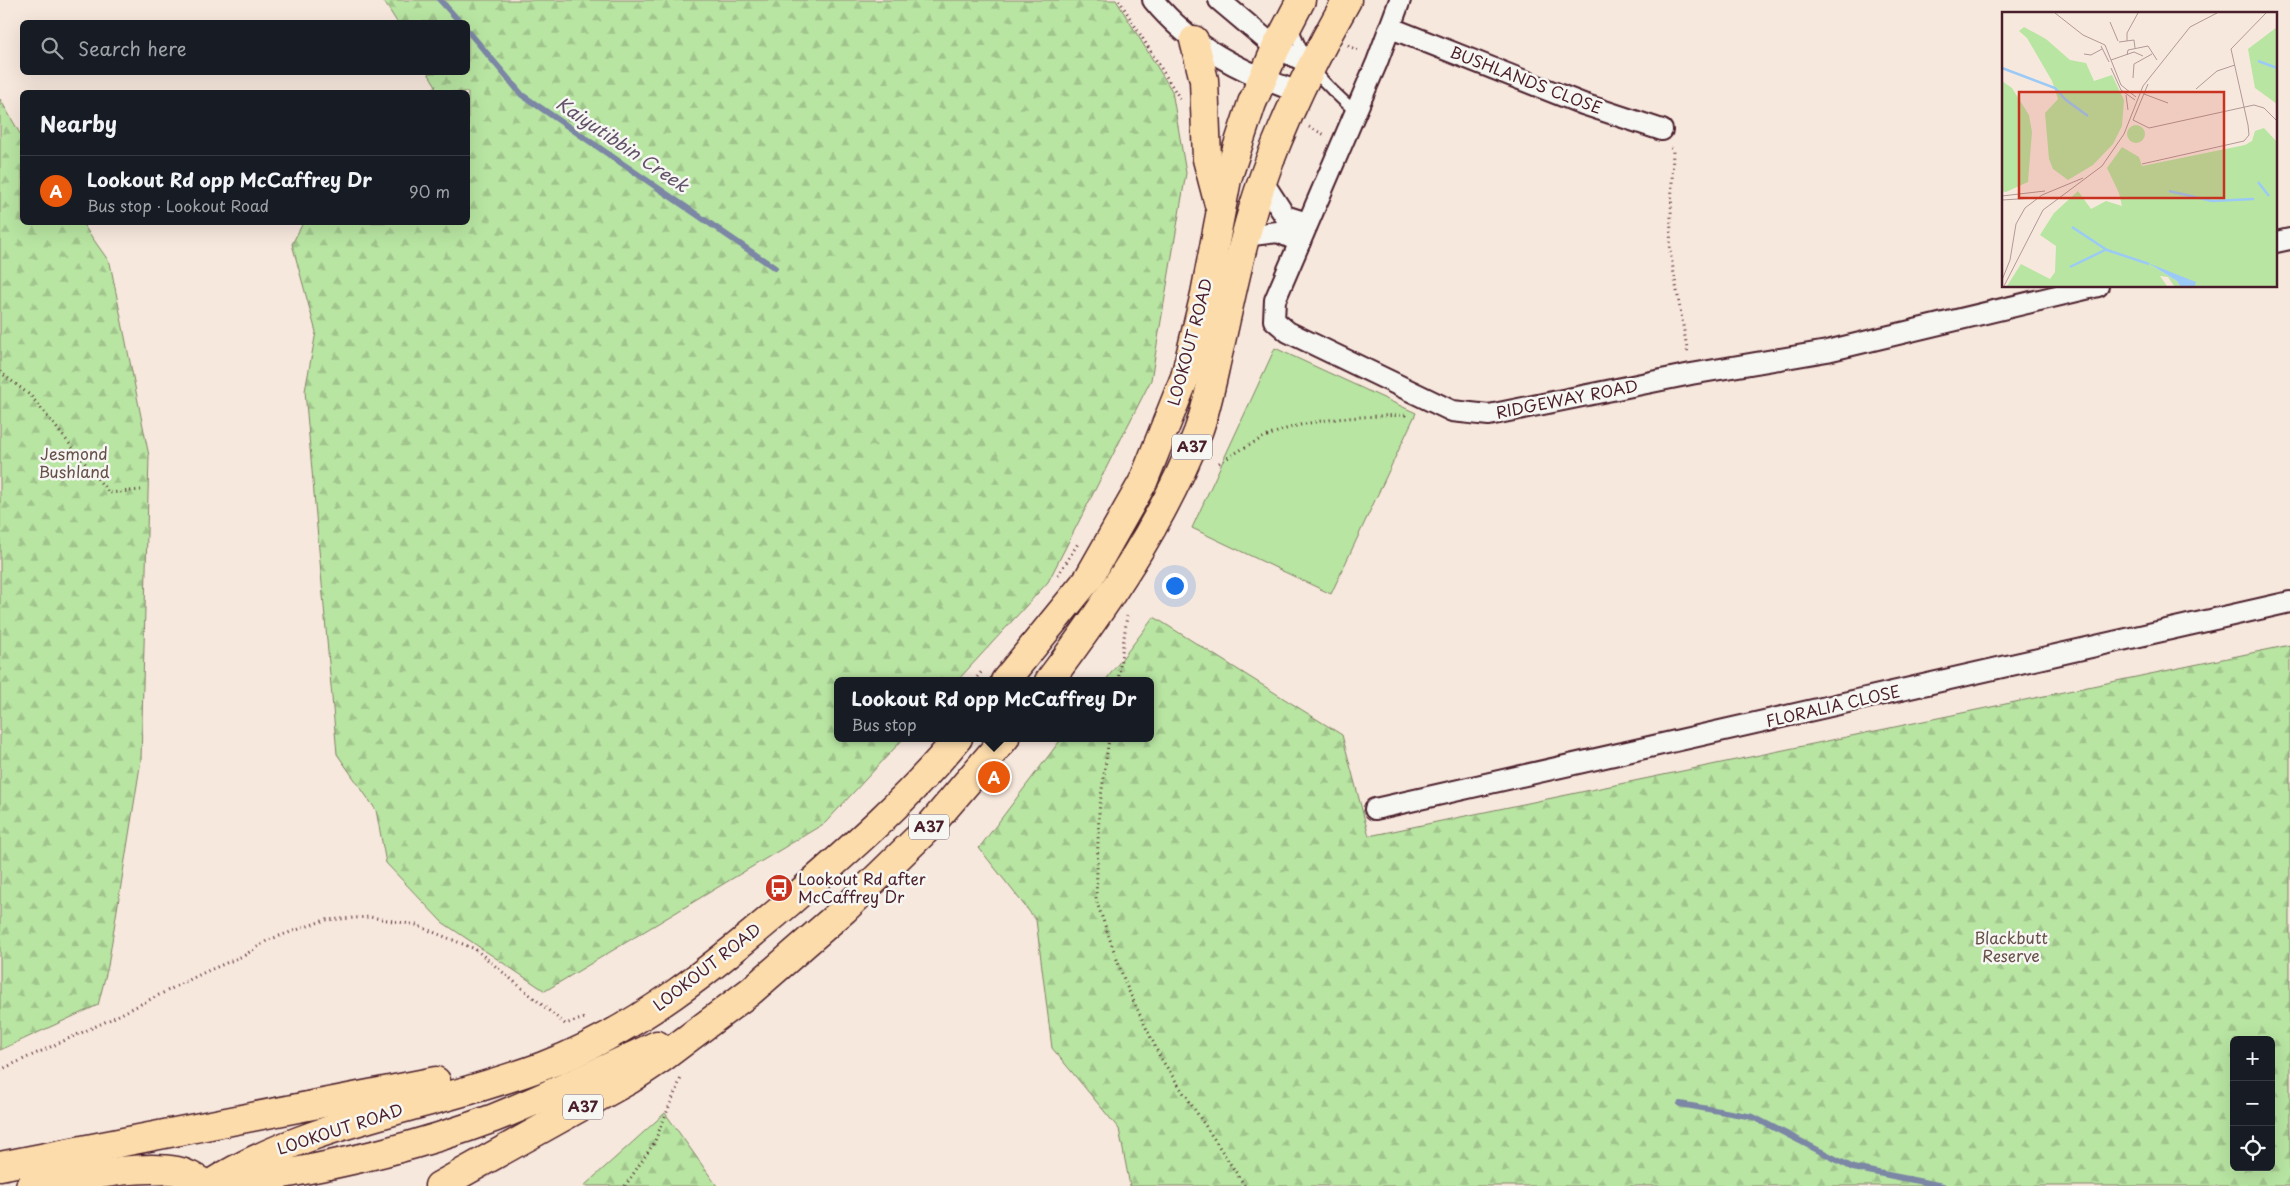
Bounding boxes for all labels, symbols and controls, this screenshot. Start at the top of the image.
inset map [2002,12,2278,288]
search box [20,20,470,75]
icon: search [38,34,66,62]
text: Search here [78,34,187,62]
street label: BUSHLANDS CLOSE [1447,39,1606,119]
water label: Kaiyutibbin Creek [551,89,695,199]
text: Nearby [40,107,117,139]
text: Lookout Rd opp McCaffrey Dr [87,165,372,193]
text: A [50,179,62,203]
text: 90 m [409,179,450,203]
text: Bus stop · Lookout Road [87,193,269,217]
street label: LOOKOUT ROAD [1160,275,1218,408]
street label: RIDGEWAY ROAD [1494,372,1640,424]
road number: A37 [1172,434,1212,460]
park label: Jesmond Bushland [38,441,110,483]
your location [1162,573,1188,599]
popup [834,677,1154,742]
street label: FLORALIA CLOSE [1763,678,1902,732]
text: Lookout Rd opp McCaffrey Dr [852,684,1136,712]
text: Bus stop [852,712,917,736]
pin: A [978,758,1010,796]
road number: A37 [909,814,949,840]
place label: Lookout Rd after McCaffrey Dr [798,866,926,908]
bus stop icon: Lookout Rd after McCaffrey Dr [764,873,794,903]
street label: LOOKOUT ROAD [647,916,765,1016]
park label: Blackbutt Reserve [1974,925,2048,967]
map controls [2230,1036,2275,1171]
button: + [2230,1036,2275,1081]
button: − [2230,1081,2275,1126]
road number: A37 [563,1094,603,1120]
street label: LOOKOUT ROAD [274,1096,406,1160]
button: locate [2230,1126,2275,1171]

